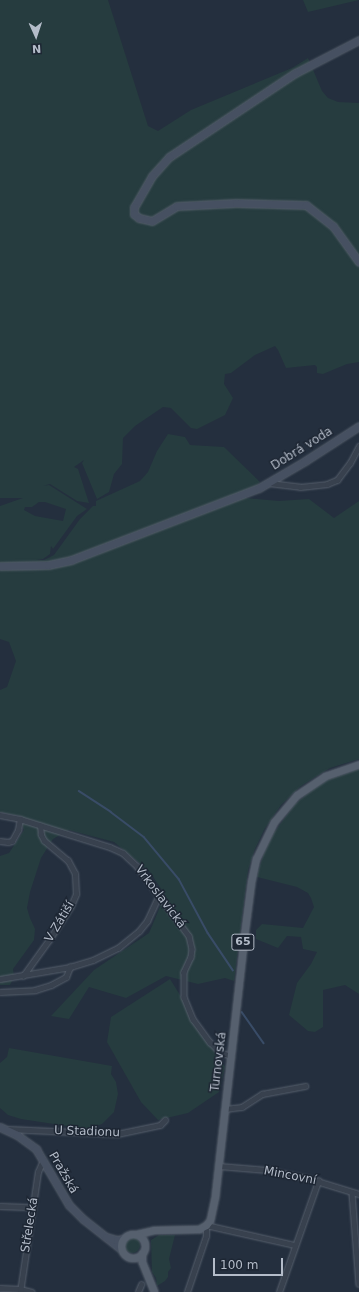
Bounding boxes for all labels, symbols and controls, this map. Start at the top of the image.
north arrow [16,16,56,56]
text: N [32,42,42,55]
street label: Dobrá voda [269,424,335,474]
street label: Vrkoslavická [132,863,188,931]
street label: V Zátiší [42,899,78,945]
road number: 65 [231,933,255,951]
street label: Turnovská [208,1031,230,1093]
street label: U Stadionu [54,1124,120,1140]
street label: Pražská [45,1150,81,1196]
street label: Mincovní [262,1164,318,1188]
street label: Střelecká [19,1196,41,1254]
scale bar [215,1250,285,1276]
text: 100 m [220,1258,258,1272]

